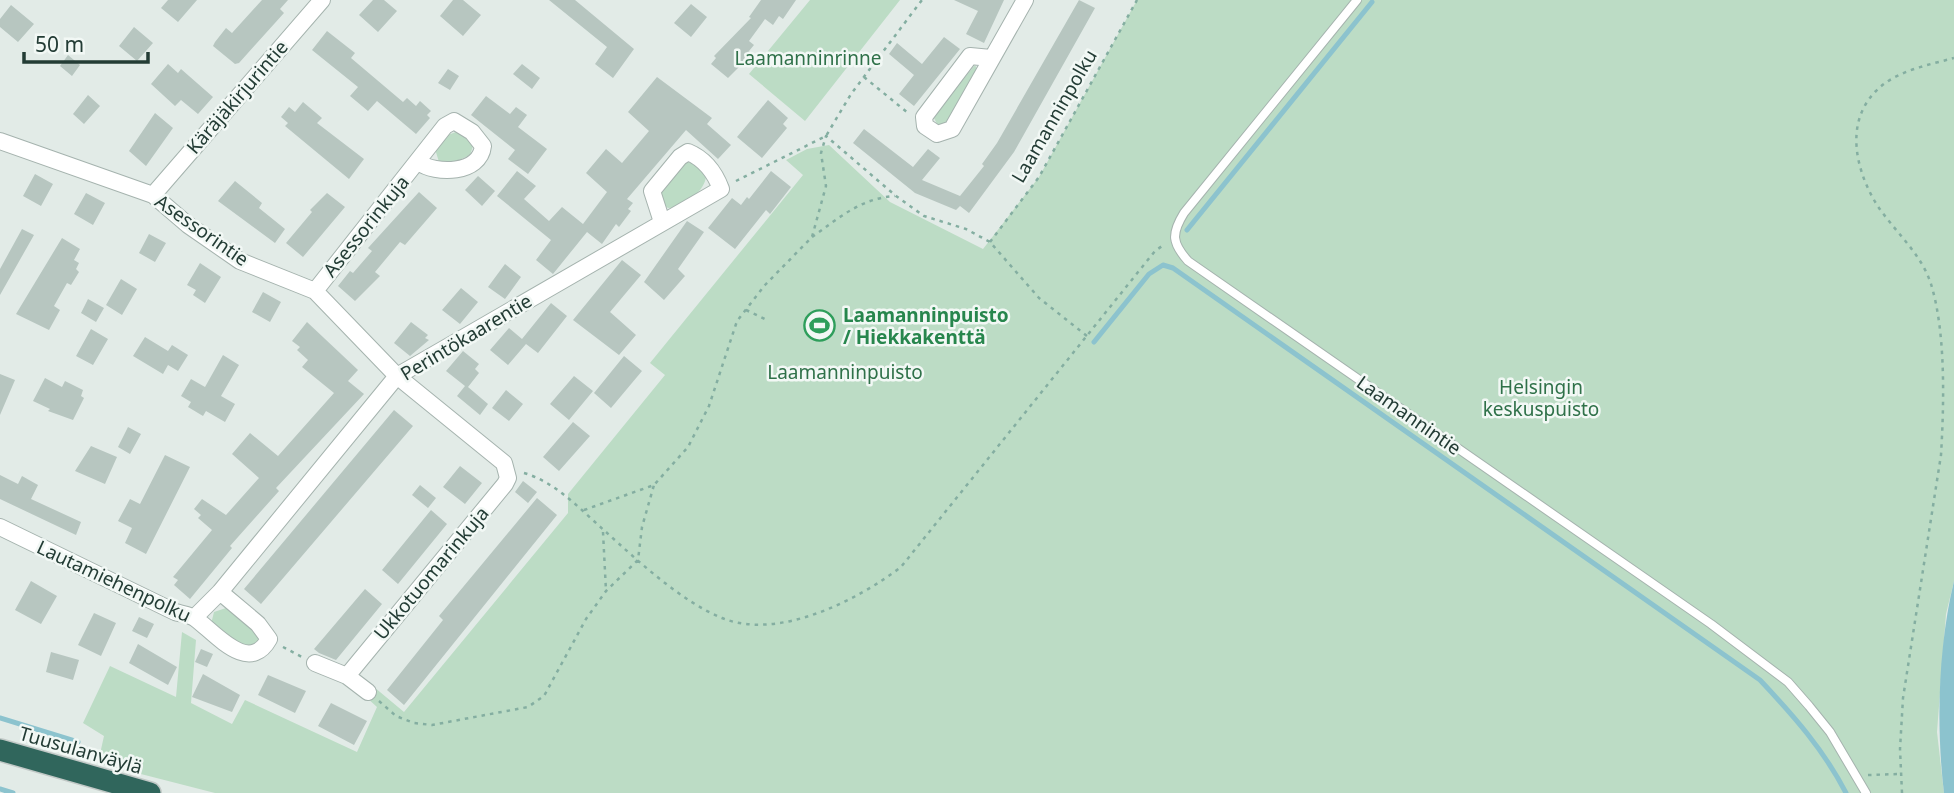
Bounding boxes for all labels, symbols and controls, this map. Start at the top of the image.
scale bar [24,21,149,65]
text: 50 m [35,30,84,58]
street label: Käräjäkirjurintie [180,35,294,159]
park label: Laamanninrinne [735,45,881,71]
street label: Laamanninpolku [1005,45,1103,187]
street label: Asessorinkuja [317,170,415,282]
street label: Asessorintie [150,188,254,272]
street label: Perintökaarentie [395,288,537,386]
place label: Laamanninpuisto / Hiekkakenttä [843,302,1009,350]
sports icon: Laamanninpuisto / Hiekkakenttä [803,309,837,343]
park label: Laamanninpuisto [767,359,923,385]
street label: Laamannintie [1351,369,1467,461]
park label: Helsingin keskuspuisto [1483,374,1599,422]
street label: Ukkotuomarinkuja [368,501,494,645]
street label: Lautamiehenpolku [33,534,195,628]
street label: Tuusulanväylä [16,720,146,780]

